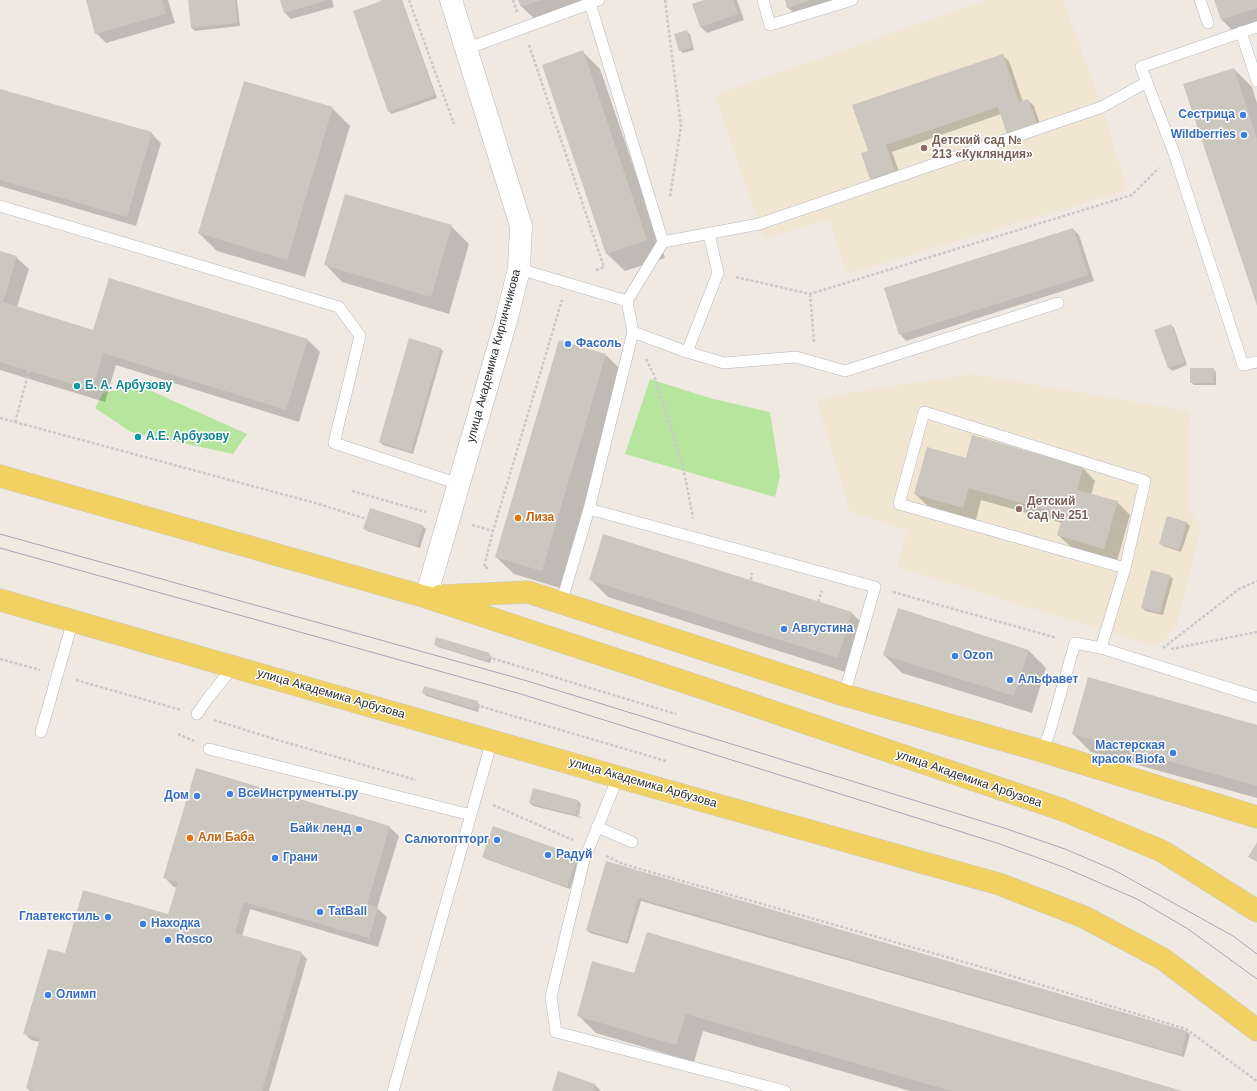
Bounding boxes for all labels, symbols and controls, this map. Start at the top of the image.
place label: Сестрица [1178,108,1235,122]
marker: Сестрица [1238,110,1248,120]
place label: Wildberries [1171,128,1236,142]
marker: Wildberries [1239,130,1249,140]
place label: Детский сад № 213 «Кукляндия» [932,134,1033,162]
marker: Детский сад № 213 «Кукляндия» [919,143,929,153]
street label: улица Академика Кирпичникова [464,268,524,444]
place label: Фасоль [576,337,622,351]
marker: Фасоль [563,339,573,349]
place label: Б. А. Арбузову [85,379,172,393]
marker: Б. А. Арбузову [72,381,82,391]
place label: А.Е. Арбузову [146,430,229,444]
marker: А.Е. Арбузову [133,432,143,442]
place label: Детский сад № 251 [1027,495,1088,523]
marker: Детский сад № 251 [1014,504,1024,514]
place label: Лиза [526,511,554,525]
marker: Лиза [513,513,523,523]
place label: Августина [792,622,853,636]
marker: Августина [779,624,789,634]
place label: Ozon [963,649,993,663]
marker: Ozon [950,651,960,661]
street label: улица Академика Арбузова [256,666,406,722]
place label: Альфавет [1018,673,1078,687]
marker: Альфавет [1005,675,1015,685]
place label: Мастерская красок Biofa [1092,739,1165,767]
street label: улица Академика Арбузова [894,747,1044,811]
marker: Мастерская красок Biofa [1168,748,1178,758]
street label: улица Академика Арбузова [568,755,718,811]
place label: ВсеИнструменты.ру [238,787,358,801]
place label: Дом [164,789,189,803]
marker: ВсеИнструменты.ру [225,789,235,799]
marker: Дом [192,791,202,801]
place label: Байк ленд [290,822,351,836]
marker: Байк ленд [354,824,364,834]
place label: Али Баба [198,831,254,845]
marker: Али Баба [185,833,195,843]
place label: Салютоптторг [404,833,489,847]
marker: Салютоптторг [492,835,502,845]
place label: Радуй [556,848,592,862]
marker: Радуй [543,850,553,860]
place label: Грани [283,851,318,865]
marker: Грани [270,853,280,863]
place label: TatBall [328,905,367,919]
marker: TatBall [315,907,325,917]
place label: Главтекстиль [19,910,100,924]
marker: Главтекстиль [103,912,113,922]
place label: Находка [151,917,200,931]
marker: Находка [138,919,148,929]
place label: Rosco [176,933,213,947]
marker: Rosco [163,935,173,945]
place label: Олимп [56,988,96,1002]
marker: Олимп [43,990,53,1000]

